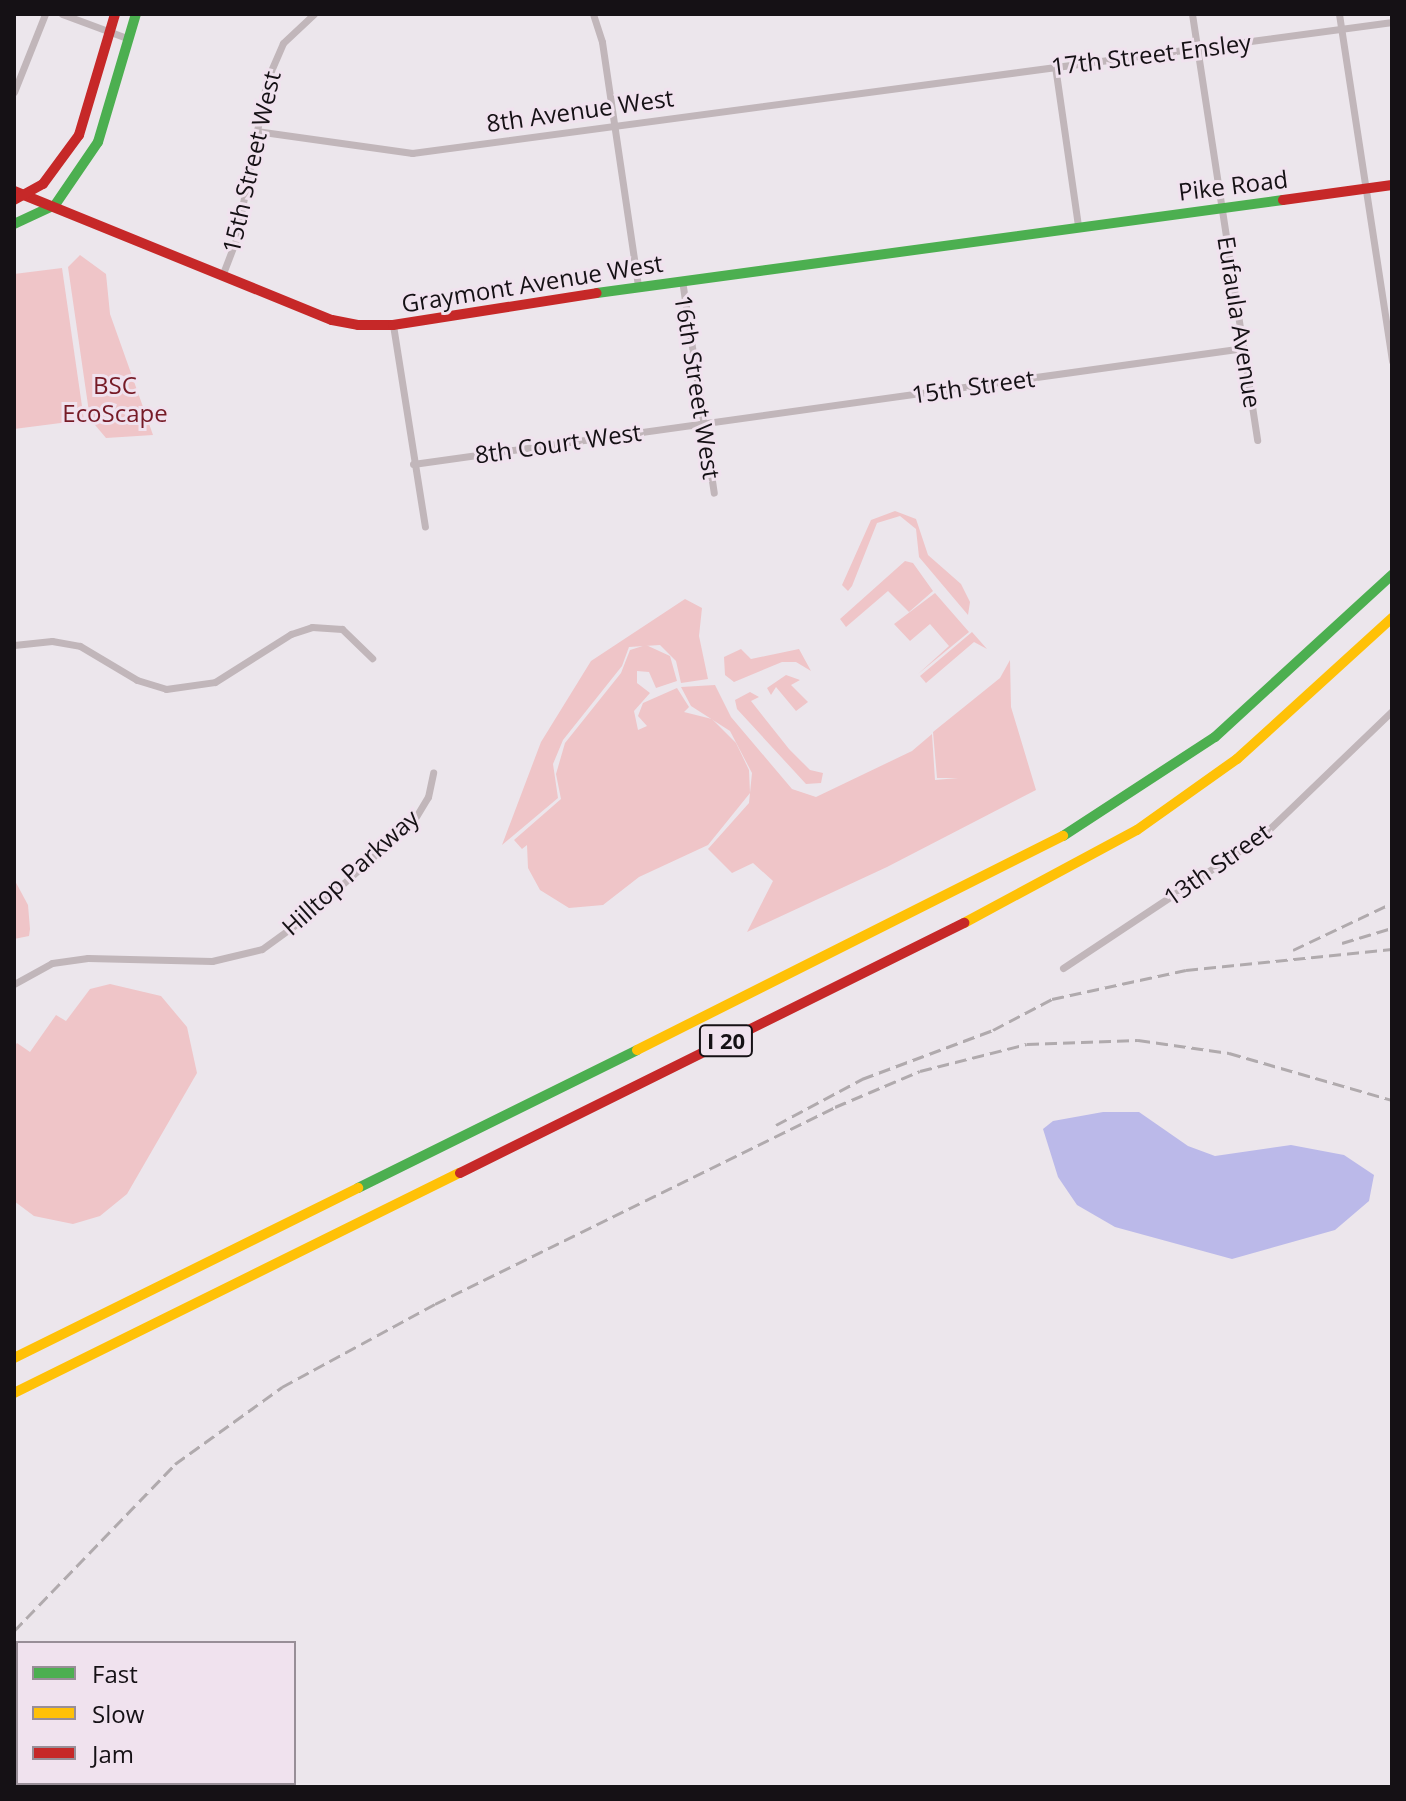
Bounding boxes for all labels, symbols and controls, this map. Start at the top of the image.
street label: 17th Street Ensley [1049,27,1253,81]
street label: 15th Street West [216,68,286,256]
street label: 8th Avenue West [485,83,675,137]
street label: Pike Road [1177,164,1289,206]
street label: Eufaula Avenue [1212,234,1268,410]
street label: Graymont Avenue West [399,248,665,318]
street label: 16th Street West [669,293,727,481]
street label: 15th Street [910,363,1036,409]
park label: BSC EcoScape [62,371,168,427]
street label: 8th Court West [473,417,643,469]
street label: Hilltop Parkway [276,803,424,941]
street label: 13th Street [1158,817,1276,911]
road number: I 20 [698,1023,754,1059]
legend [16,1641,296,1785]
text: Fast [92,1657,138,1690]
text: Slow [92,1697,144,1730]
text: Jam [92,1737,134,1770]

